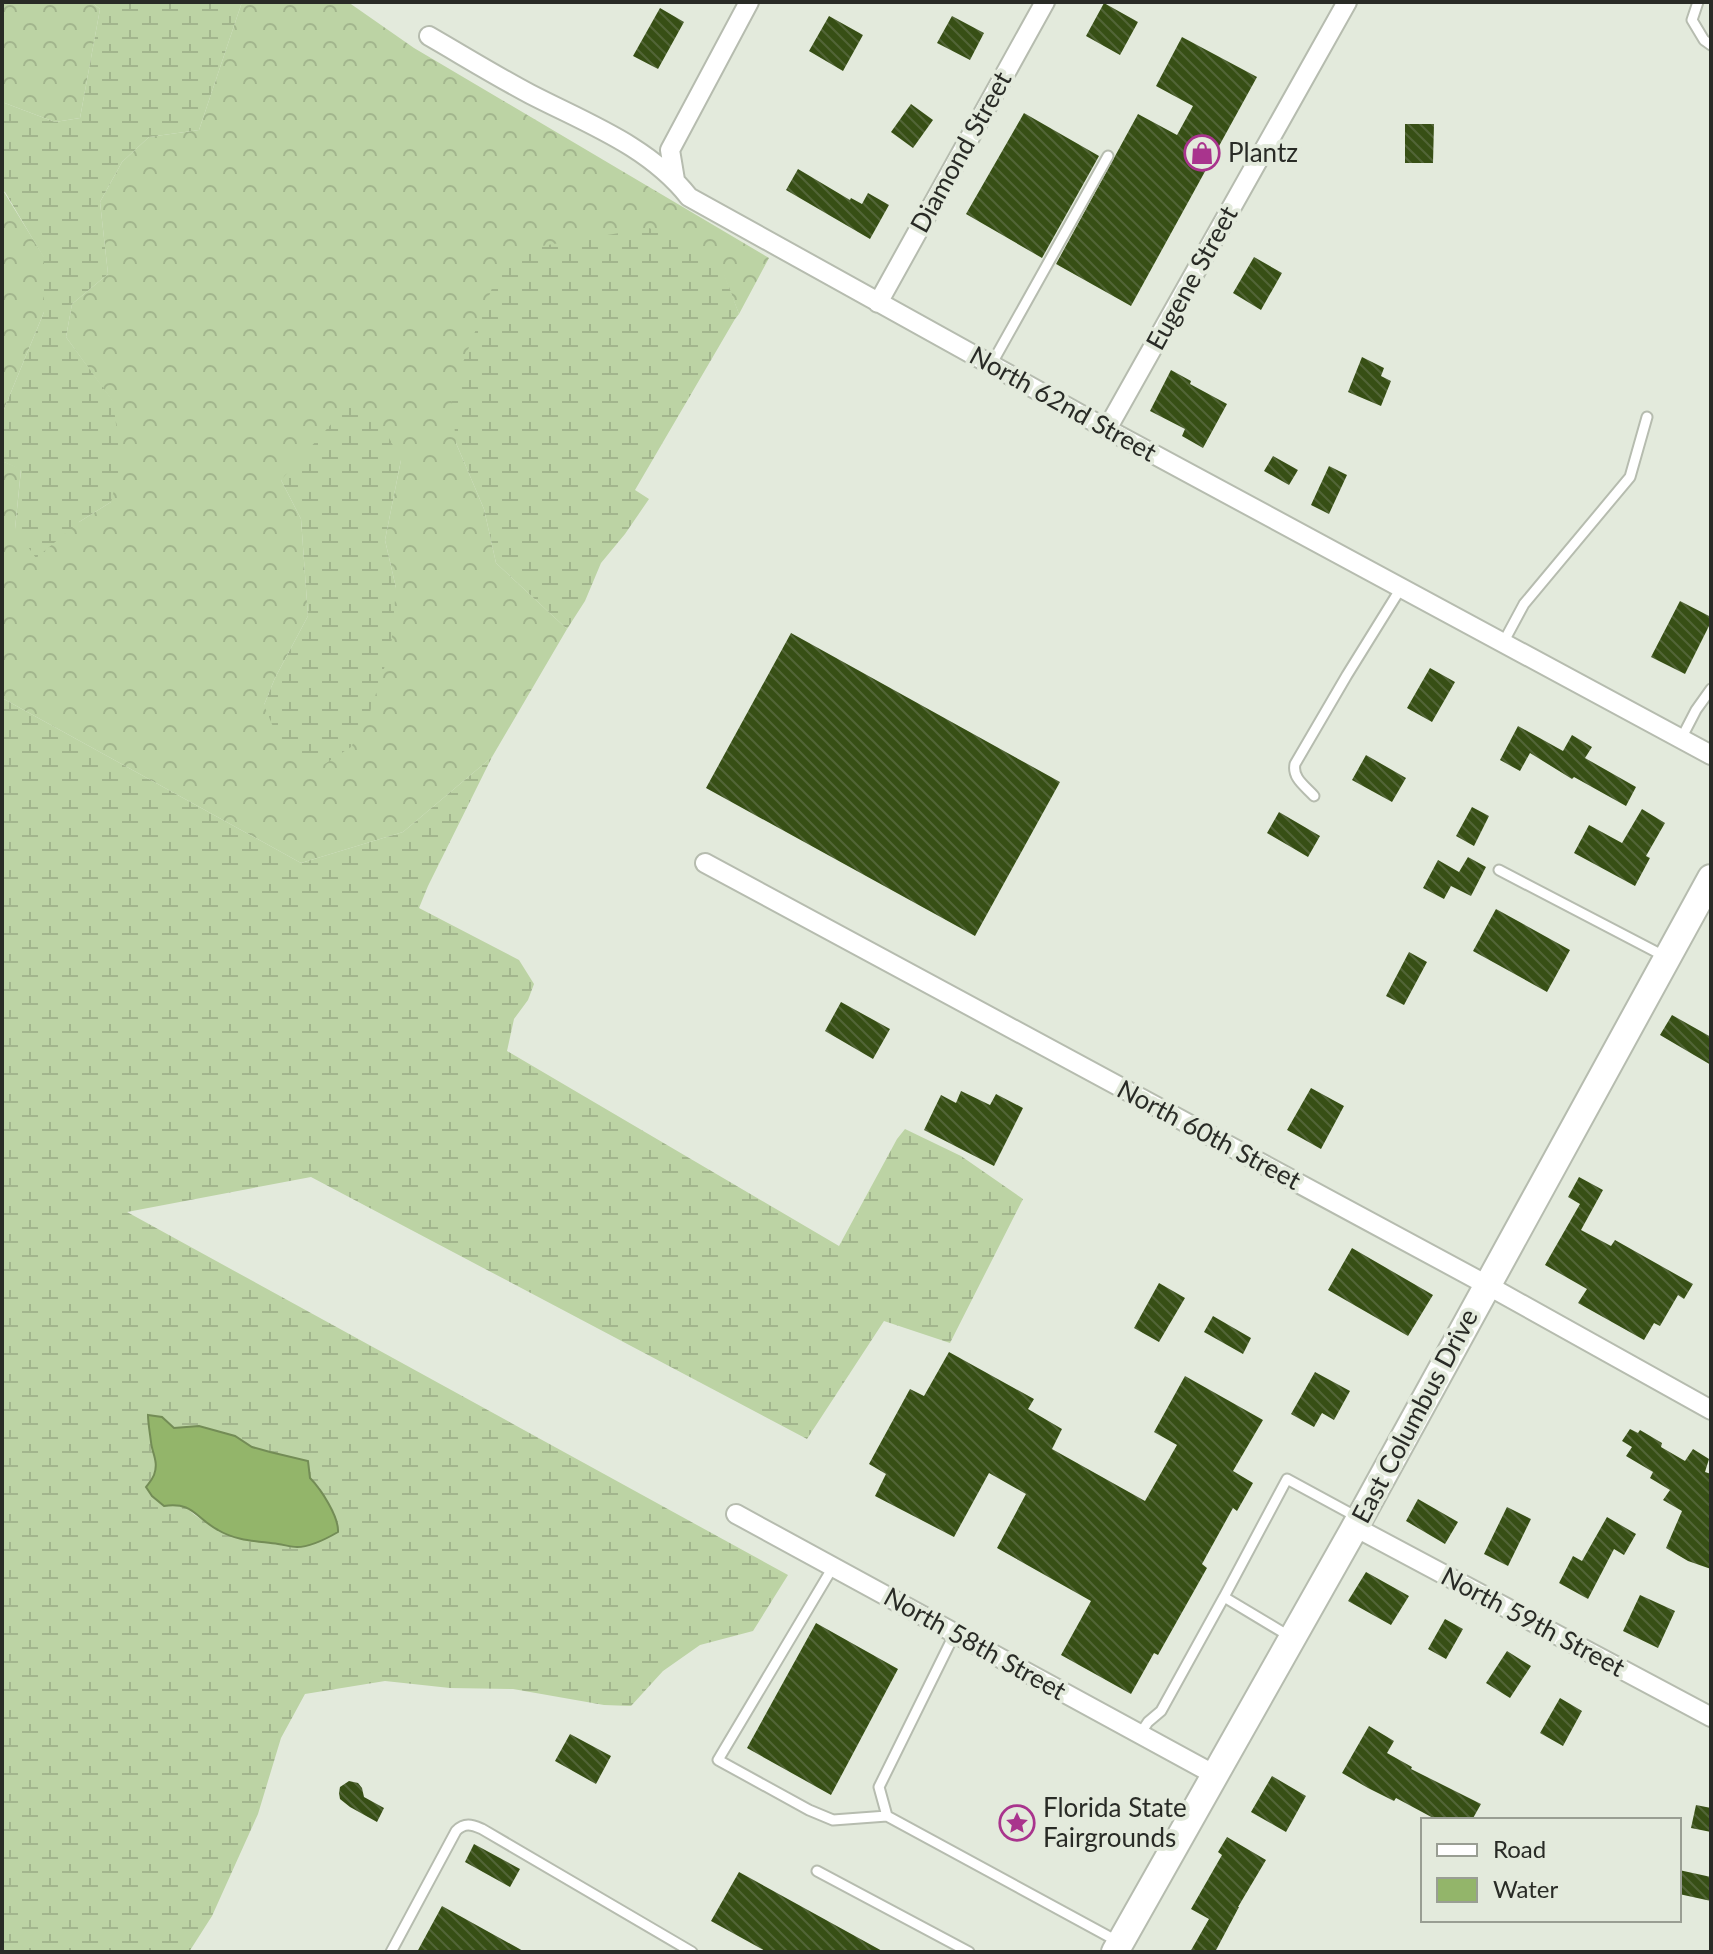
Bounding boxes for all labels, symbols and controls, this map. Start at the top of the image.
street label: Diamond Street [903,65,1018,238]
shop icon: Plantz [1183,134,1221,172]
place label: Plantz [1228,136,1298,168]
street label: Eugene Street [1139,199,1244,355]
street label: North 62nd Street [965,339,1163,468]
street label: North 60th Street [1112,1072,1307,1196]
street label: East Columbus Drive [1344,1303,1484,1528]
street label: North 59th Street [1436,1559,1631,1683]
street label: North 58th Street [879,1580,1073,1707]
place label: Florida State Fairgrounds [1043,1791,1187,1853]
place icon: Florida State Fairgrounds [998,1804,1036,1842]
legend [1421,1818,1681,1922]
text: Road [1493,1834,1546,1863]
text: Water [1493,1874,1558,1903]

